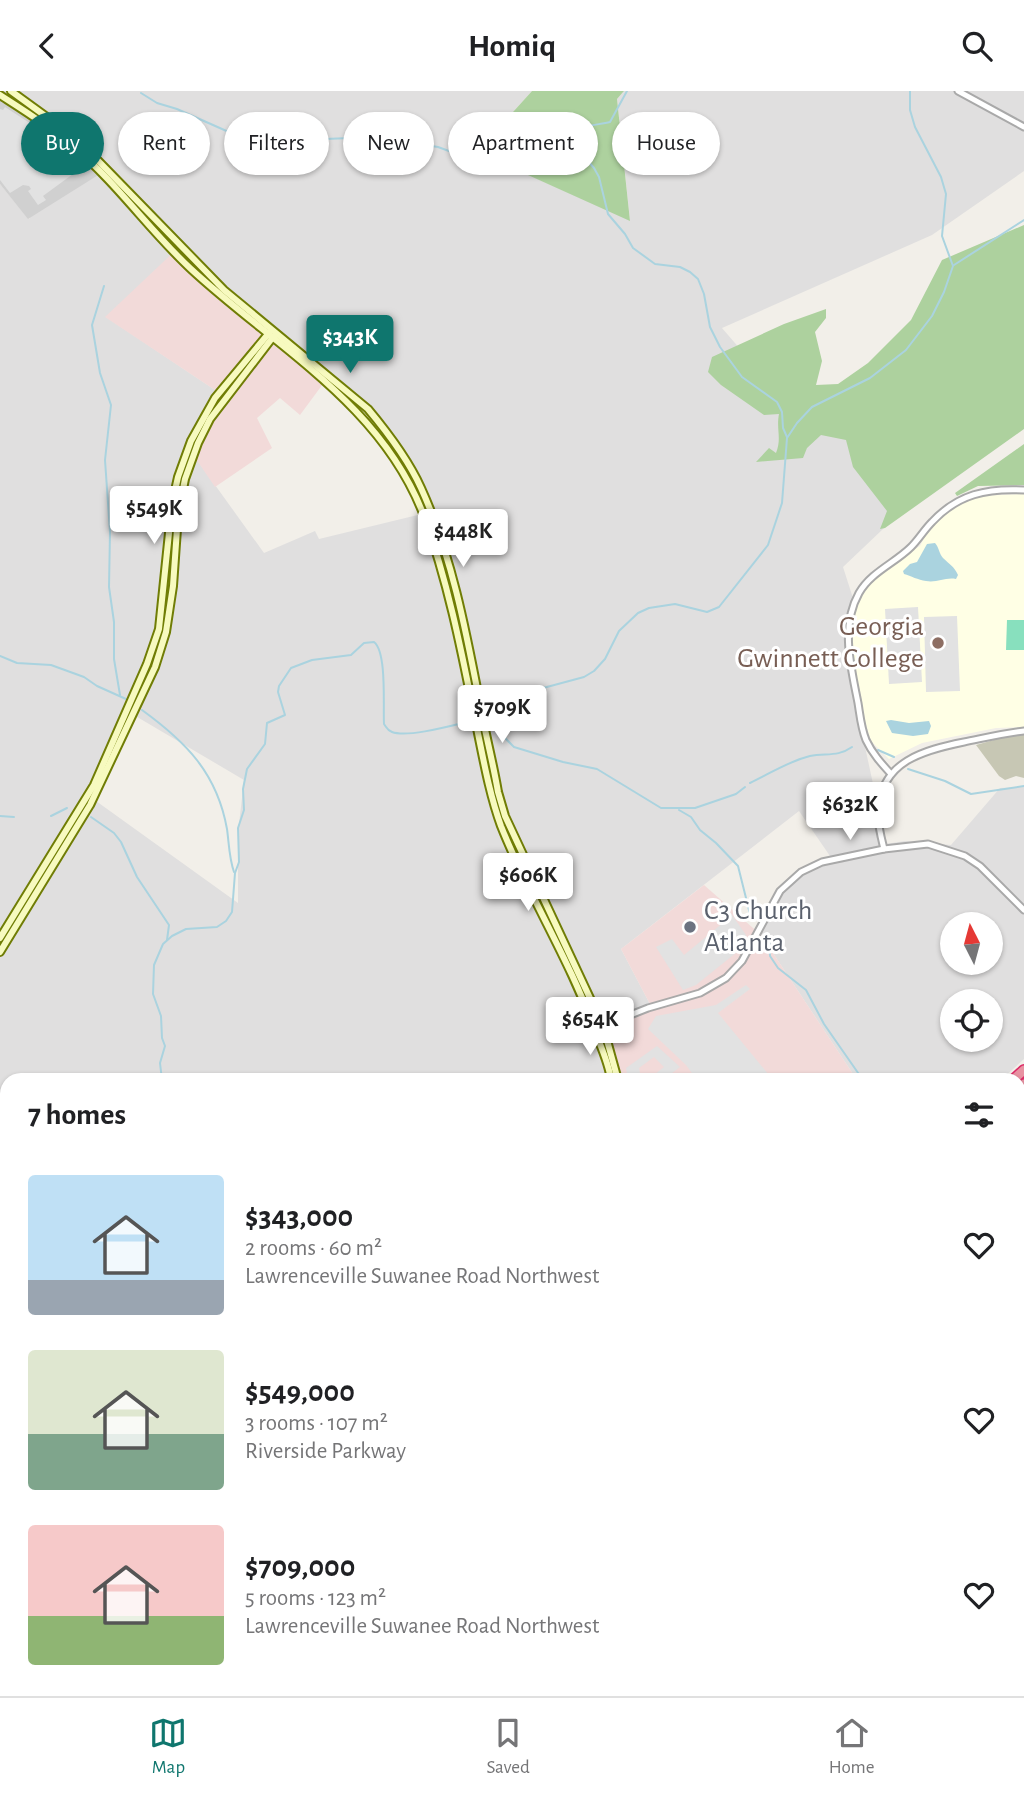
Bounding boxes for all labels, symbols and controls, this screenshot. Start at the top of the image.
icon: back [28,27,66,65]
icon: search [958,27,996,65]
text: Homiq [468,30,556,62]
chip: Buy [21,112,104,175]
chip: Rent [118,112,210,175]
chip: Filters [224,112,329,175]
chip: New [343,112,434,175]
chip: Apartment [448,112,598,175]
chip: House [612,112,720,175]
pin: $343K [301,315,399,375]
text: $343K [322,326,378,349]
pin: $549K [105,487,203,546]
text: $549K [126,497,182,520]
pin: $448K [414,510,512,569]
text: $448K [434,520,492,543]
place label: Georgia Gwinnett College [737,613,924,673]
marker: Georgia Gwinnett College [930,635,946,651]
pin: $709K [453,685,551,745]
text: $709K [474,696,530,719]
pin: $632K [801,783,899,842]
text: $632K [822,793,878,816]
pin: $606K [479,853,577,913]
text: $606K [499,864,557,887]
place label: C3 Church Atlanta [704,897,812,957]
north arrow [940,912,1003,975]
map controls [940,912,1003,1052]
marker: C3 Church Atlanta [682,919,698,935]
button: locate [940,989,1003,1052]
pin: $654K [541,997,639,1057]
text: $654K [562,1008,618,1031]
icon: filters [960,1096,998,1134]
text: 7 homes [28,1100,126,1130]
text: $343,000 [245,1202,353,1232]
icon: home [84,1203,168,1287]
icon: heart [960,1226,998,1264]
text: 2 rooms · 60 m² [245,1237,382,1260]
text: Lawrenceville Suwanee Road Northwest [245,1265,599,1288]
text: $549,000 [245,1377,355,1407]
icon: home [84,1378,168,1462]
icon: heart [960,1401,998,1439]
text: 3 rooms · 107 m² [245,1412,388,1435]
text: Riverside Parkway [245,1440,406,1463]
text: $709,000 [245,1552,355,1582]
icon: home [84,1553,168,1637]
icon: heart [960,1576,998,1614]
text: 5 rooms · 123 m² [245,1587,386,1610]
text: Lawrenceville Suwanee Road Northwest [245,1615,599,1638]
tab: Map [149,1714,187,1779]
tab: Saved [486,1714,530,1779]
tab: Home [829,1714,875,1779]

